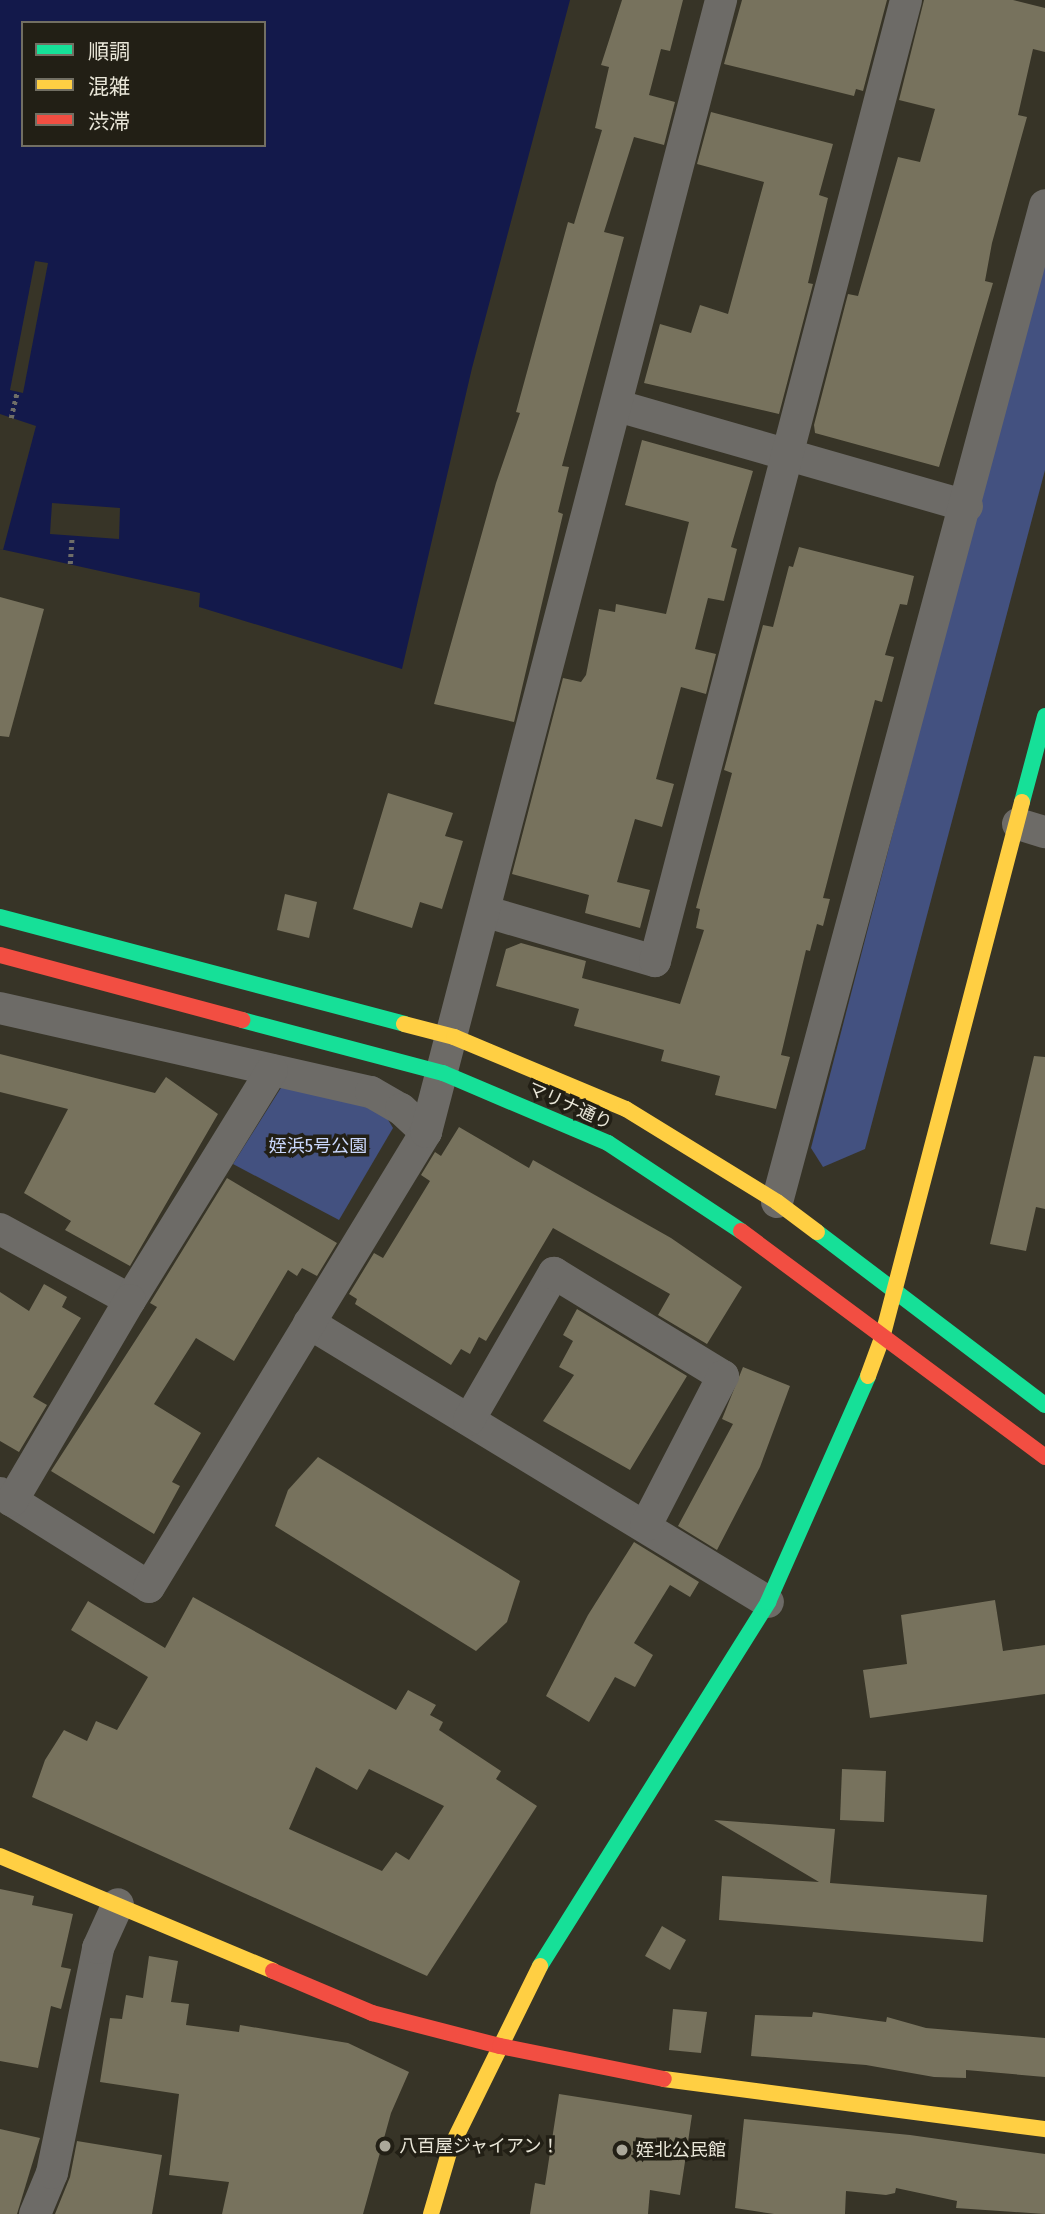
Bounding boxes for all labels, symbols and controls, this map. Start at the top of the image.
legend [21,21,266,147]
text: 順調 [88,39,130,65]
text: 混雑 [88,74,130,100]
text: 渋滞 [88,109,130,135]
street label: マリナ通り [524,1078,616,1134]
park label: 姪浜5号公園 [269,1135,367,1157]
place label: 八百屋ジャイアン！ [399,2135,561,2157]
marker: 八百屋ジャイアン！ [377,2138,393,2154]
place label: 姪北公民館 [636,2139,726,2161]
marker: 姪北公民館 [614,2142,630,2158]

